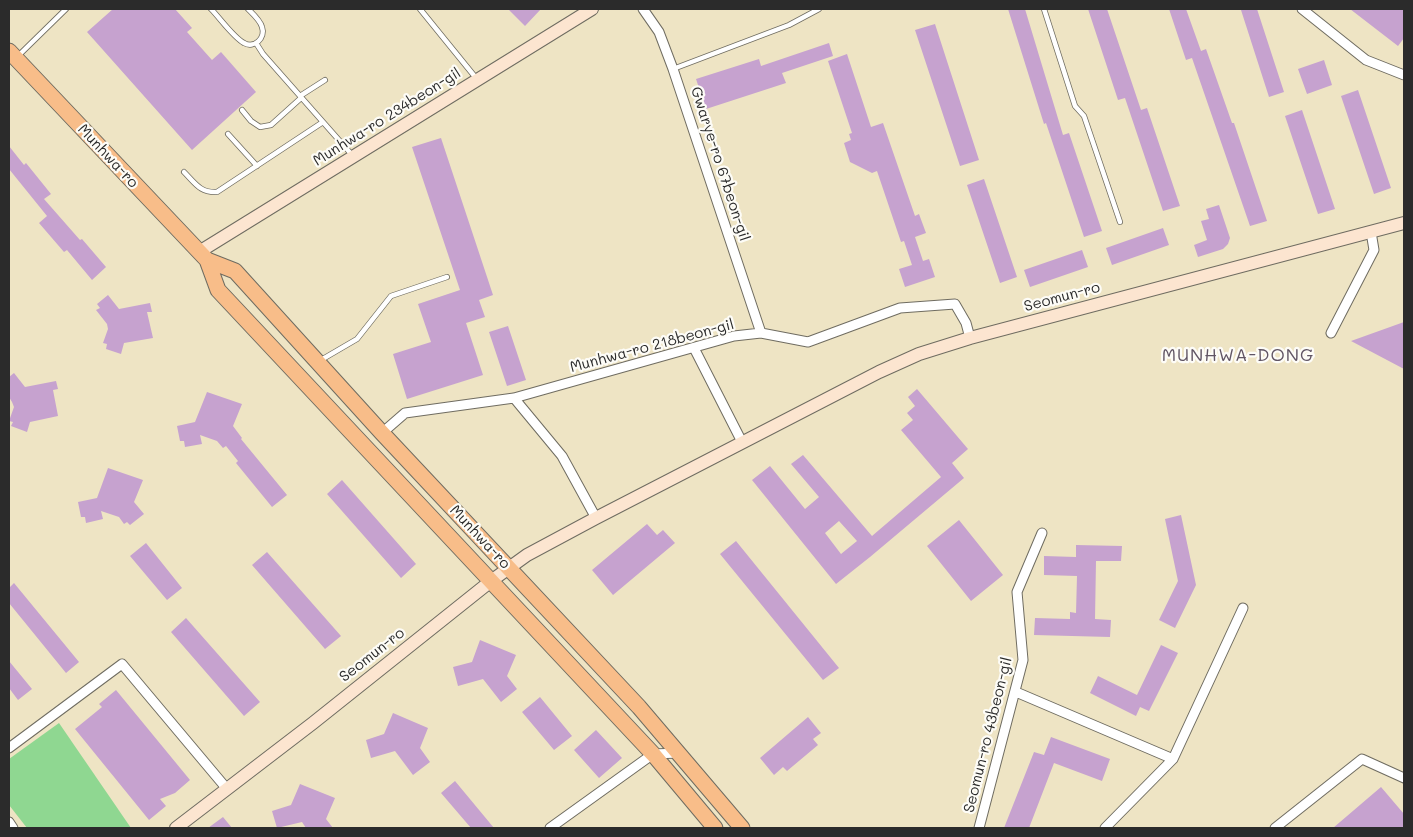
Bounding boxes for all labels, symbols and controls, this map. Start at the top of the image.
street label: Munhwa-ro 234beon-gil [310,64,464,170]
street label: Gwarye-ro 67beon-gil [687,85,753,243]
street label: Munhwa-ro [74,120,142,192]
street label: Seomun-ro [1022,278,1102,316]
street label: Munhwa-ro 218beon-gil [568,315,736,377]
district label: MUNHWA-DONG [1160,344,1316,366]
street label: Munhwa-ro [446,501,514,573]
street label: Seomun-ro [336,624,408,686]
street label: Seomun-ro 43beon-gil [960,655,1016,815]

